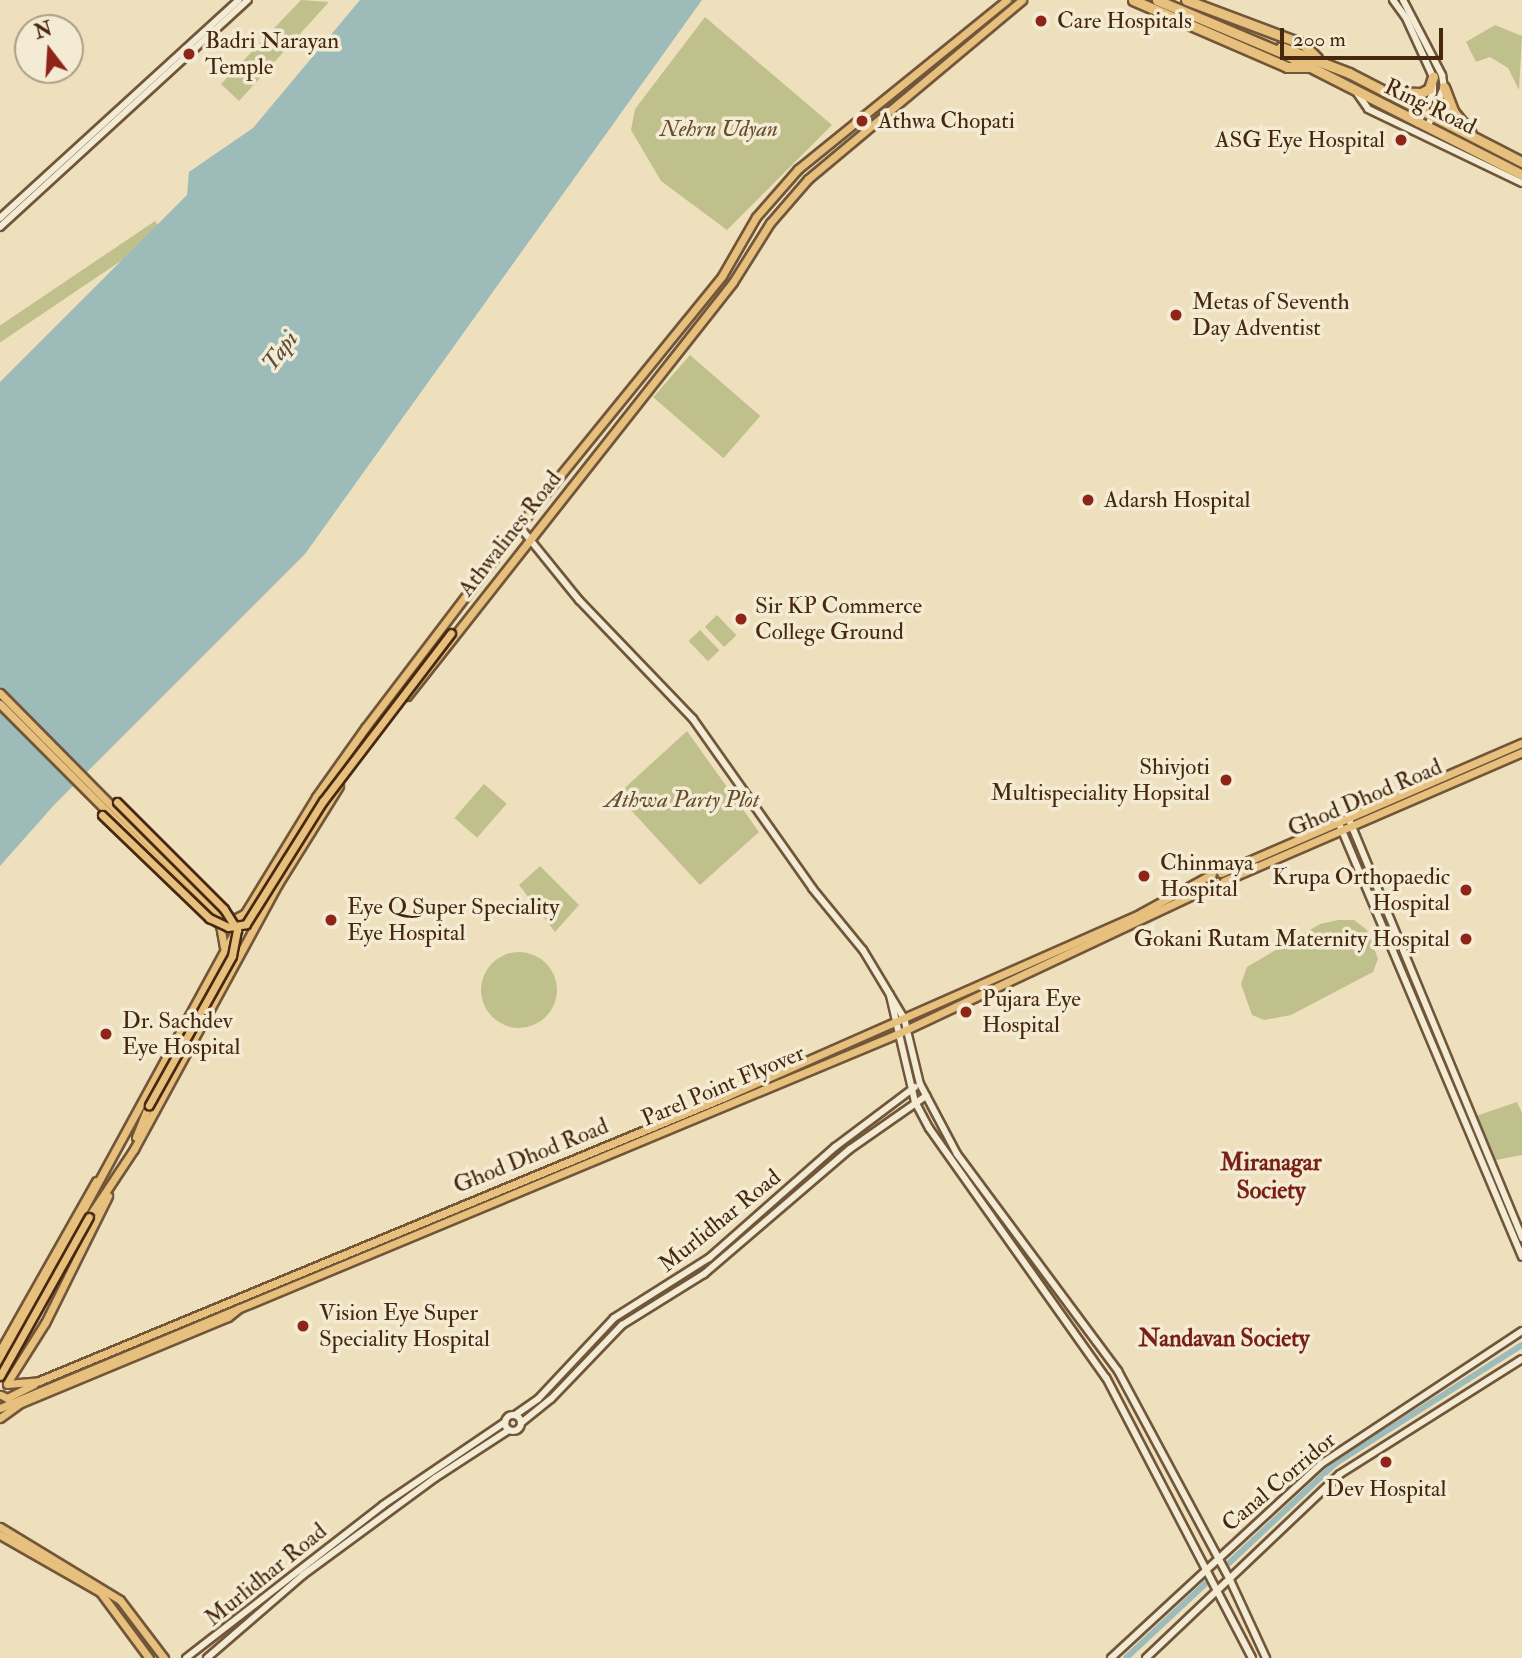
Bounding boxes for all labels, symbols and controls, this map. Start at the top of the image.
place label: Care Hospitals [1057,7,1192,35]
marker: Care Hospitals [1031,11,1051,31]
north arrow [14,14,84,84]
scale bar [1284,14,1447,58]
text: N [32,17,55,45]
text: 200 m [1293,26,1346,53]
place label: Badri Narayan Temple [205,27,339,81]
marker: Badri Narayan Temple [179,44,199,64]
street label: Ring Road [1380,73,1480,141]
place label: Athwa Chopati [878,107,1015,135]
marker: Athwa Chopati [852,111,872,131]
park label: Nehru Udyan [660,115,778,143]
place label: ASG Eye Hospital [1215,126,1385,154]
marker: ASG Eye Hospital [1391,130,1411,150]
place label: Metas of Seventh Day Adventist [1192,288,1349,342]
marker: Metas of Seventh Day Adventist [1166,305,1186,325]
water label: Tapi [256,325,304,377]
street label: Athwalines Road [452,466,568,602]
place label: Adarsh Hospital [1104,486,1250,514]
marker: Adarsh Hospital [1078,490,1098,510]
place label: Sir KP Commerce College Ground [755,592,922,646]
marker: Sir KP Commerce College Ground [733,611,749,627]
place label: Shivjoti Multispeciality Hopsital [991,753,1210,807]
street label: Ghod Dhod Road [1284,753,1446,843]
marker: Shivjoti Multispeciality Hopsital [1216,770,1236,790]
park label: Athwa Party Plot [605,786,759,814]
place label: Chinmaya Hospital [1160,849,1253,903]
place label: Krupa Orthopaedic Hospital [1272,863,1450,917]
marker: Chinmaya Hospital [1134,866,1154,886]
marker: Krupa Orthopaedic Hospital [1456,880,1476,900]
place label: Eye Q Super Speciality Eye Hospital [347,893,559,947]
marker: Eye Q Super Speciality Eye Hospital [321,910,341,930]
place label: Gokani Rutam Maternity Hospital [1134,925,1450,953]
marker: Gokani Rutam Maternity Hospital [1456,929,1476,949]
place label: Pujara Eye Hospital [982,985,1081,1039]
marker: Pujara Eye Hospital [956,1002,976,1022]
place label: Dr. Sachdev Eye Hospital [122,1007,240,1061]
marker: Dr. Sachdev Eye Hospital [96,1024,116,1044]
street label: Parel Point Flyover [637,1039,809,1133]
street label: Ghod Dhod Road [450,1112,612,1200]
district label: Miranagar Society [1220,1149,1322,1205]
street label: Murlidhar Road [654,1164,786,1278]
place label: Vision Eye Super Speciality Hospital [319,1299,490,1353]
marker: Vision Eye Super Speciality Hospital [293,1316,313,1336]
district label: Nandavan Society [1138,1325,1310,1353]
street label: Canal Corridor [1216,1426,1342,1538]
marker: Dev Hospital [1376,1452,1396,1472]
place label: Dev Hospital [1326,1475,1446,1503]
street label: Murlidhar Road [200,1518,332,1632]

